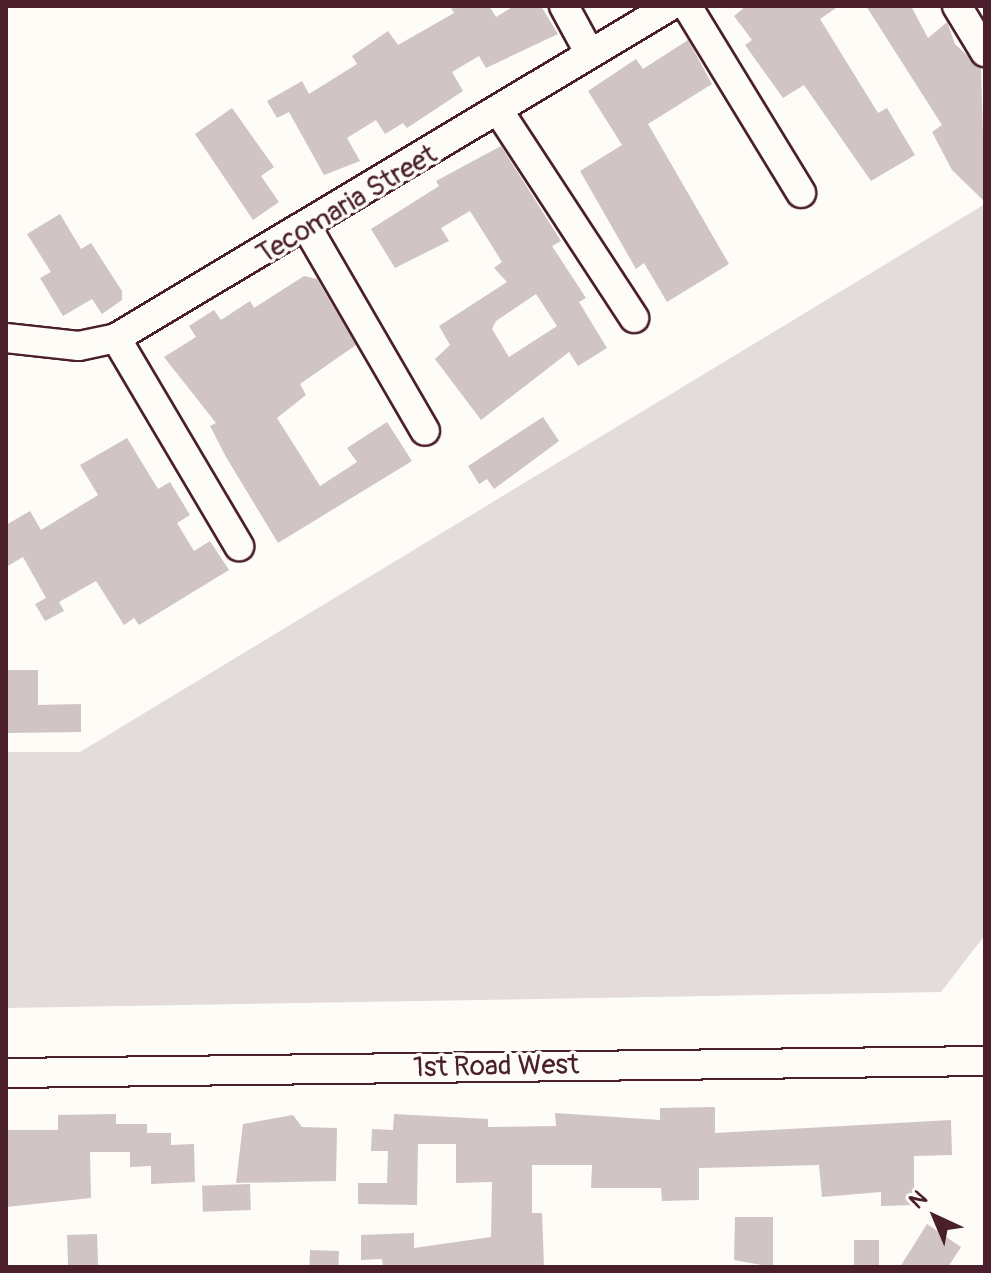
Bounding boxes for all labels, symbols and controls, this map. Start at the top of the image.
street label: Tecomaria Street [251,138,443,272]
street label: 1st Road West [413,1049,579,1085]
north arrow [895,1177,975,1257]
text: N [903,1184,933,1215]

